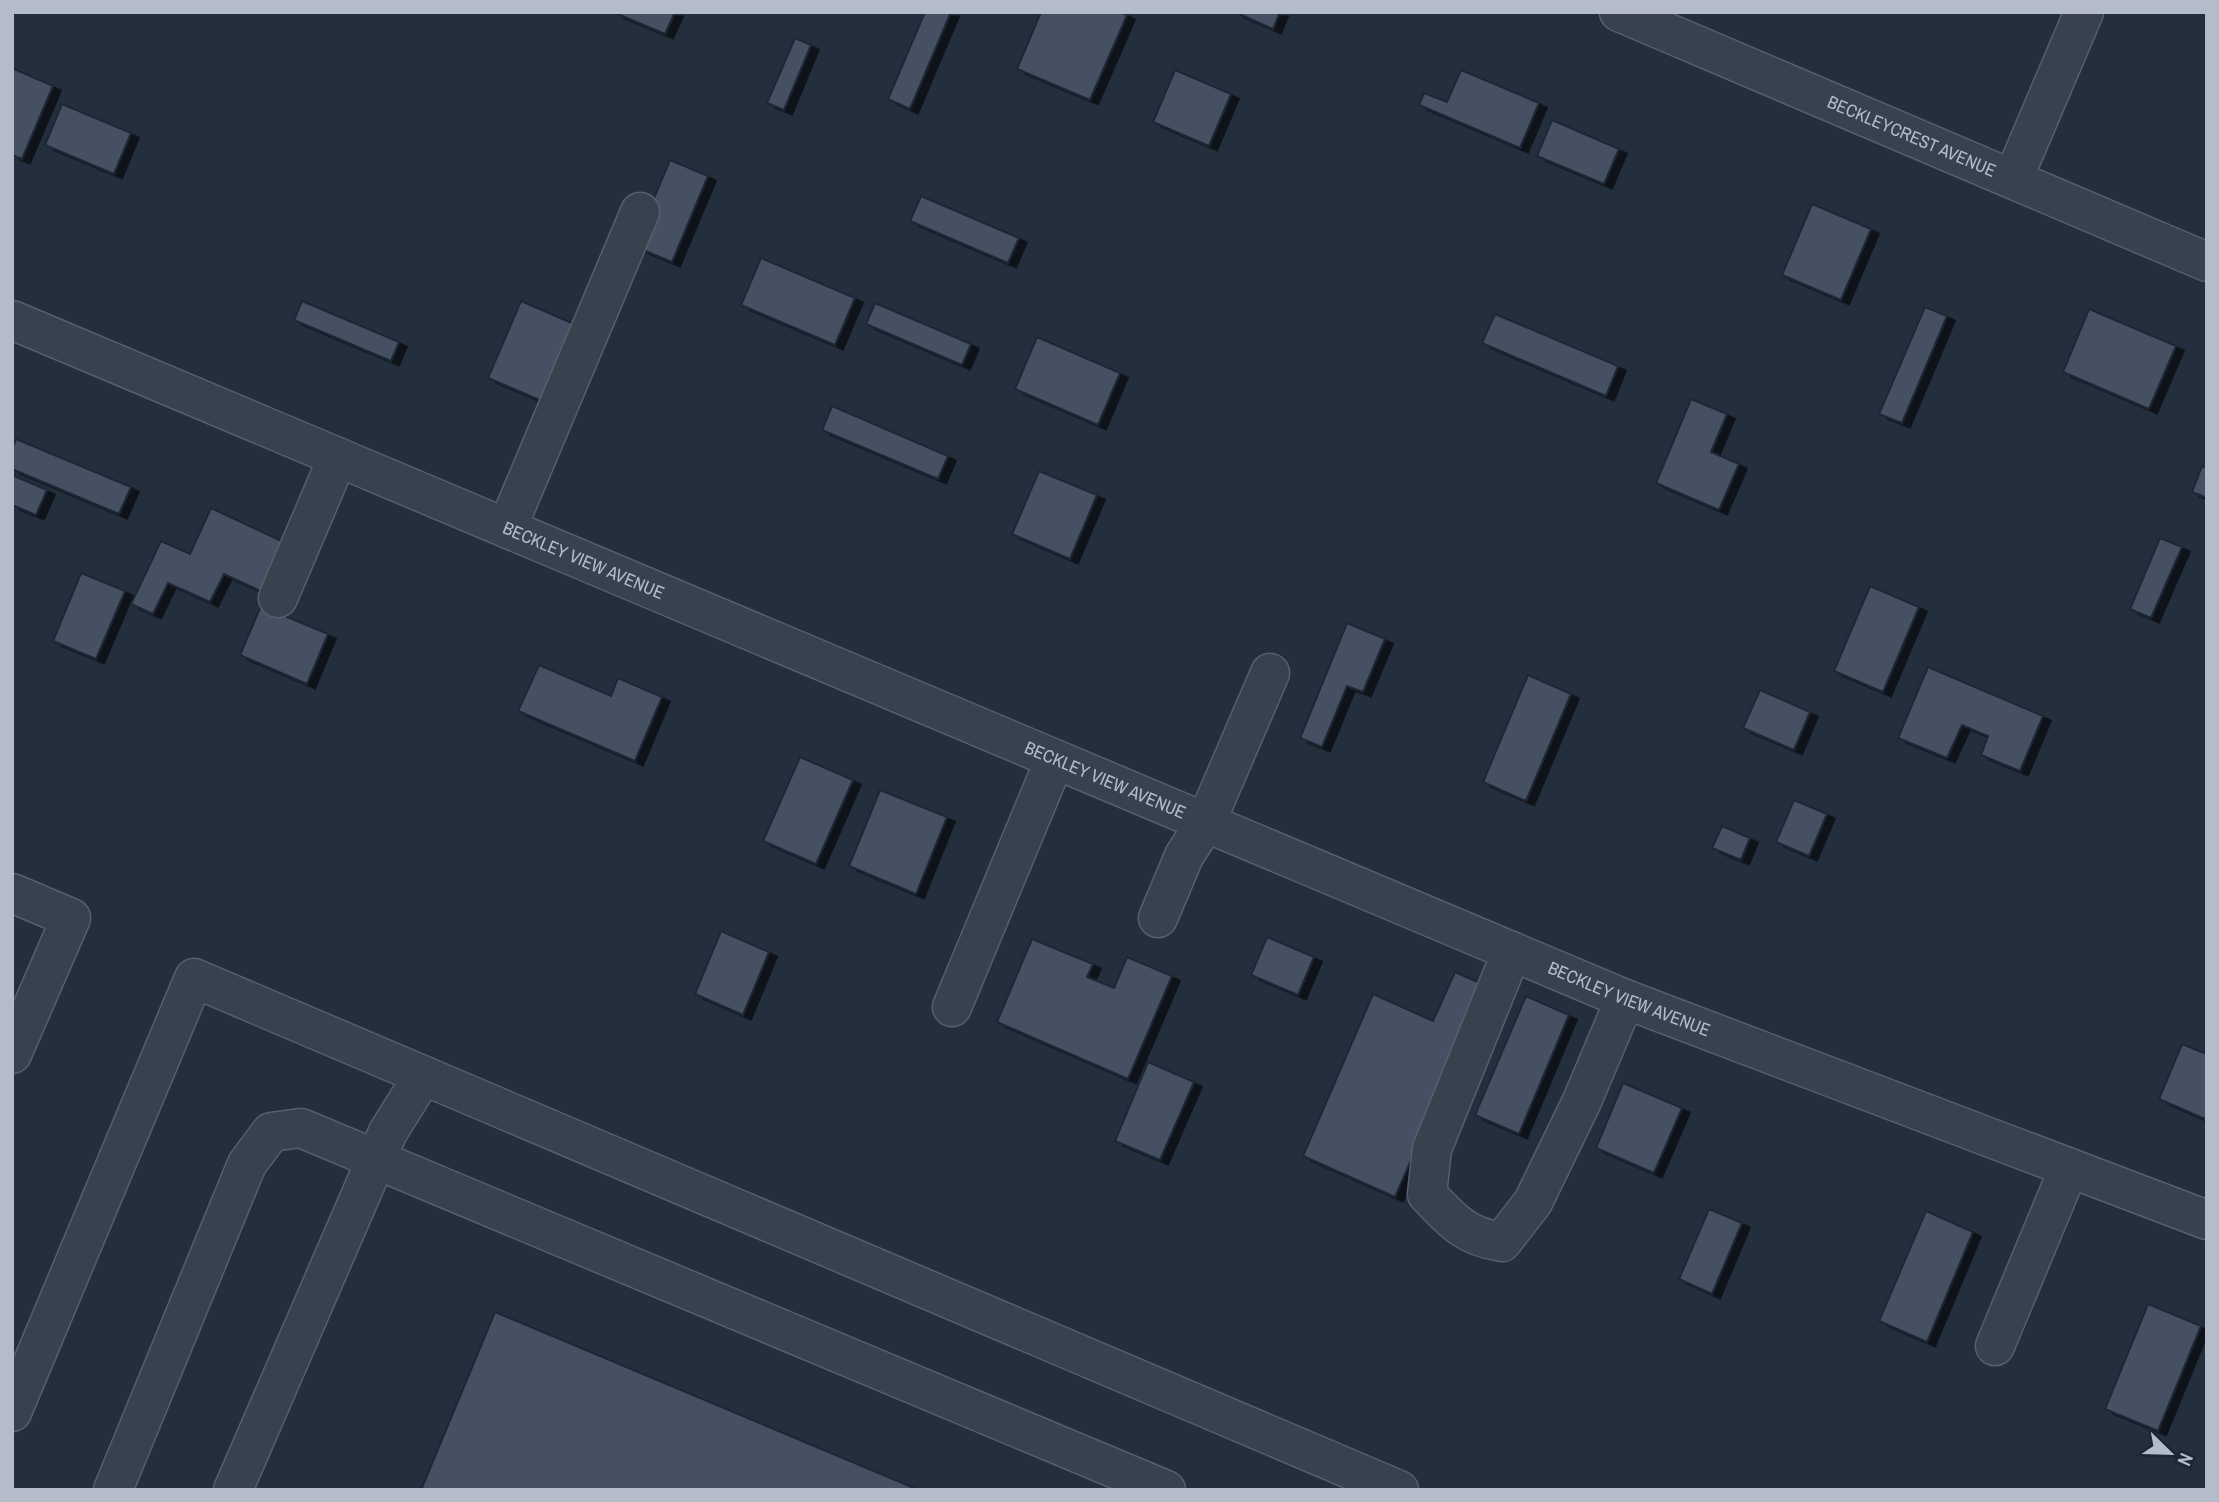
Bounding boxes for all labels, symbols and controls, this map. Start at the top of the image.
street label: BECKLEYCREST AVENUE [1824,89,2000,183]
street label: BECKLEY VIEW AVENUE [499,515,668,605]
street label: BECKLEY VIEW AVENUE [1021,735,1190,825]
street label: BECKLEY VIEW AVENUE [1544,955,1714,1042]
north arrow [2135,1418,2205,1488]
text: N [2171,1449,2200,1470]

